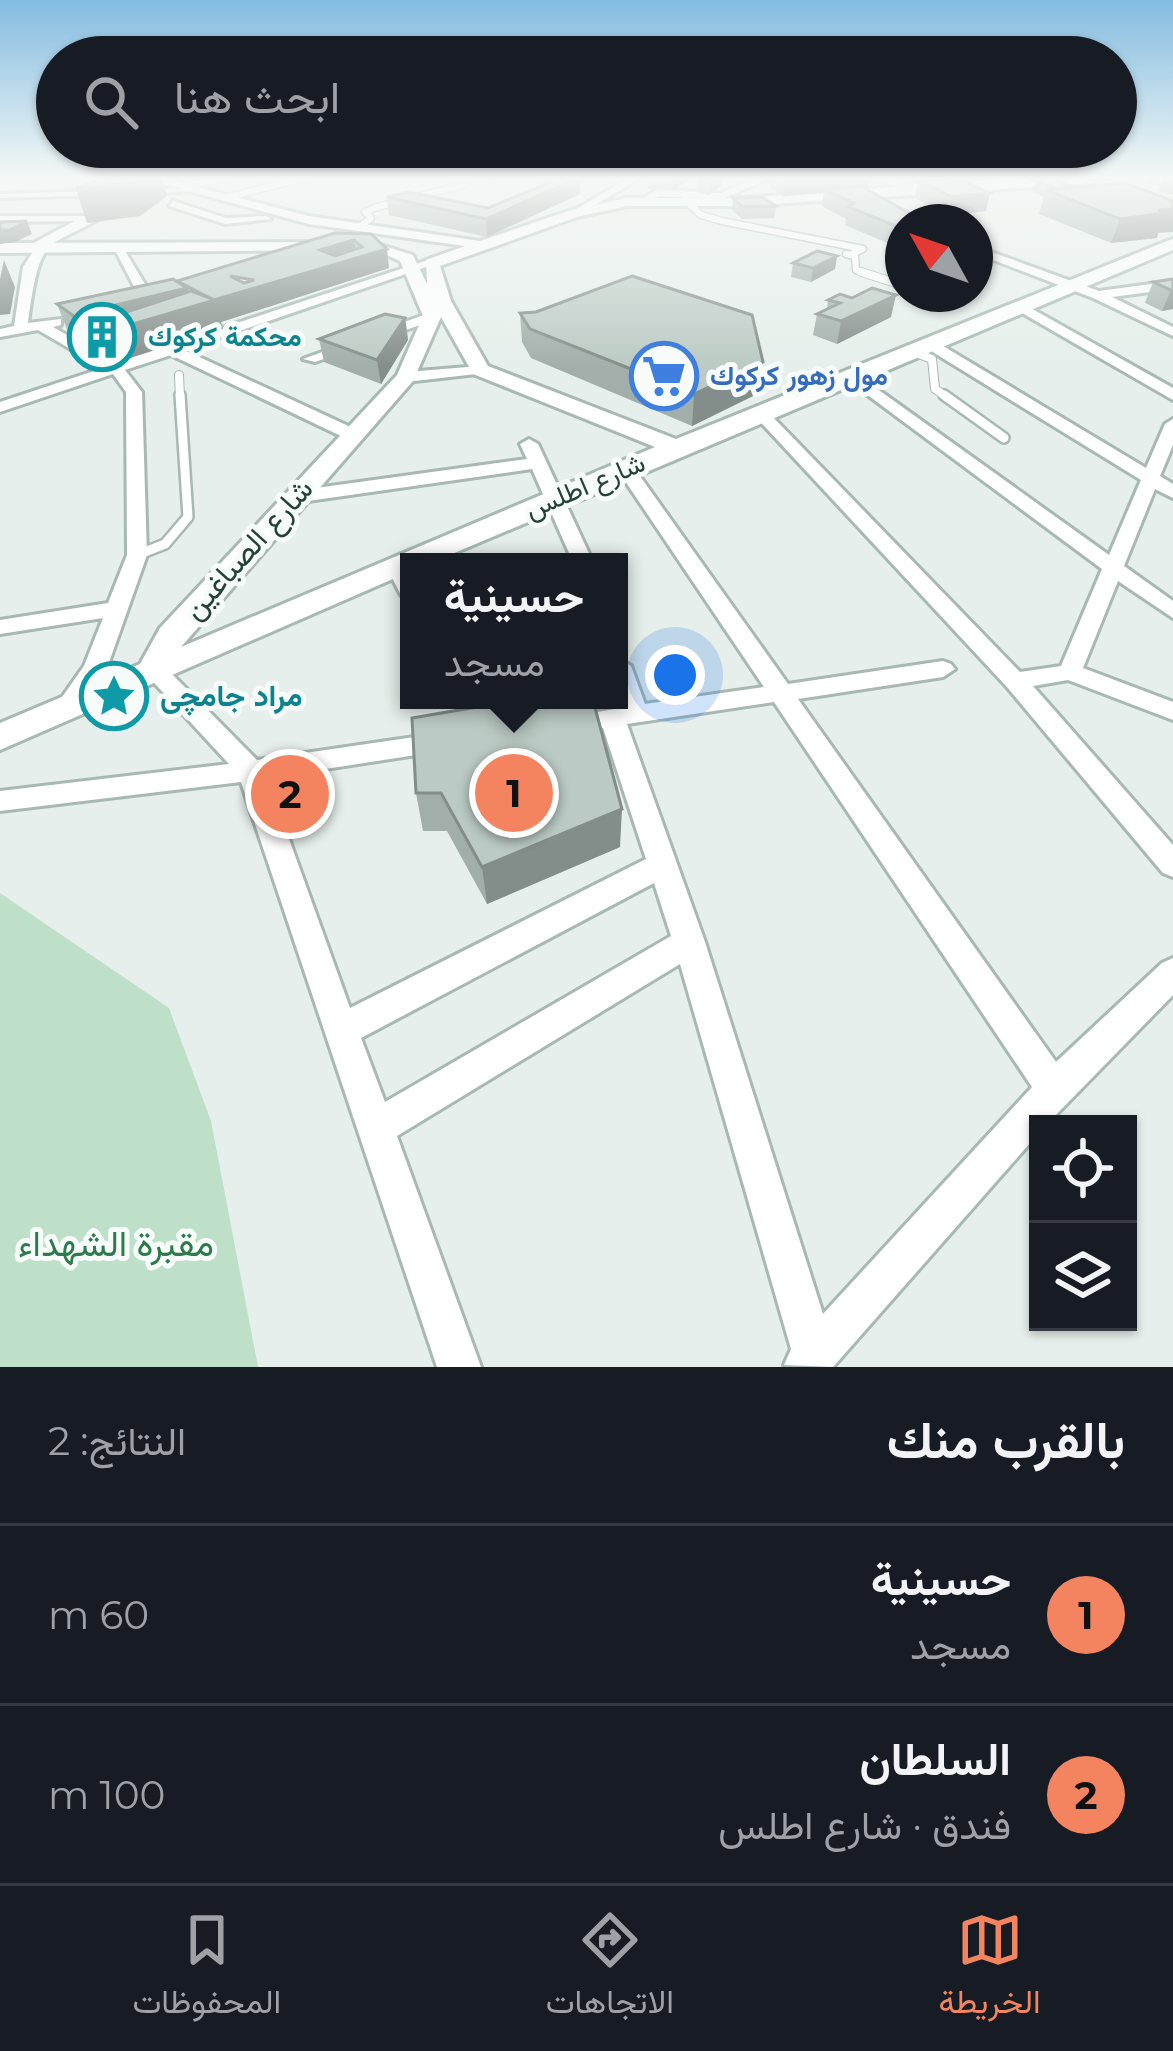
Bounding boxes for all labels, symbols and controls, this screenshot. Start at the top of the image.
search box [36,36,1137,168]
icon: search [78,69,144,135]
text: ابحث هنا [174,69,340,124]
north arrow [885,204,993,312]
building icon: محكمة كركوك [67,302,137,372]
place label: محكمة كركوك [148,320,302,354]
supermarket icon: مول زهور كركوك [629,341,699,411]
place label: مول زهور كركوك [710,359,888,393]
street label: شارع اطلس [520,446,651,527]
street label: شارع الصباغين [175,471,322,628]
popup [400,553,628,709]
text: حسينية [444,568,584,623]
text: مسجد [444,638,545,686]
your location [645,645,705,705]
place icon: مراد جامچی [79,661,149,731]
place label: مراد جامچی [160,677,302,716]
pin: 1 [475,748,553,838]
pin: 2 [251,749,329,839]
map controls [1029,1115,1137,1331]
button: locate [1029,1115,1137,1223]
park label: مقبرة الشهداء [18,1221,214,1266]
button: layers [1029,1223,1137,1331]
text: بالقرب منك [887,1409,1125,1471]
text: النتائج: 2 [48,1417,186,1465]
text: حسينية [871,1551,1011,1606]
text: 60 m [48,1591,149,1639]
text: 1 [1078,1591,1094,1639]
text: مسجد [910,1621,1011,1669]
text: السلطان [859,1731,1011,1786]
text: 100 m [48,1771,165,1819]
text: 2 [1075,1771,1098,1819]
text: فندق · شارع اطلس [718,1801,1011,1849]
tab: المحفوظات [132,1907,281,2031]
tab: الاتجاهات [546,1907,674,2031]
tab: الخريطة [939,1907,1041,2031]

